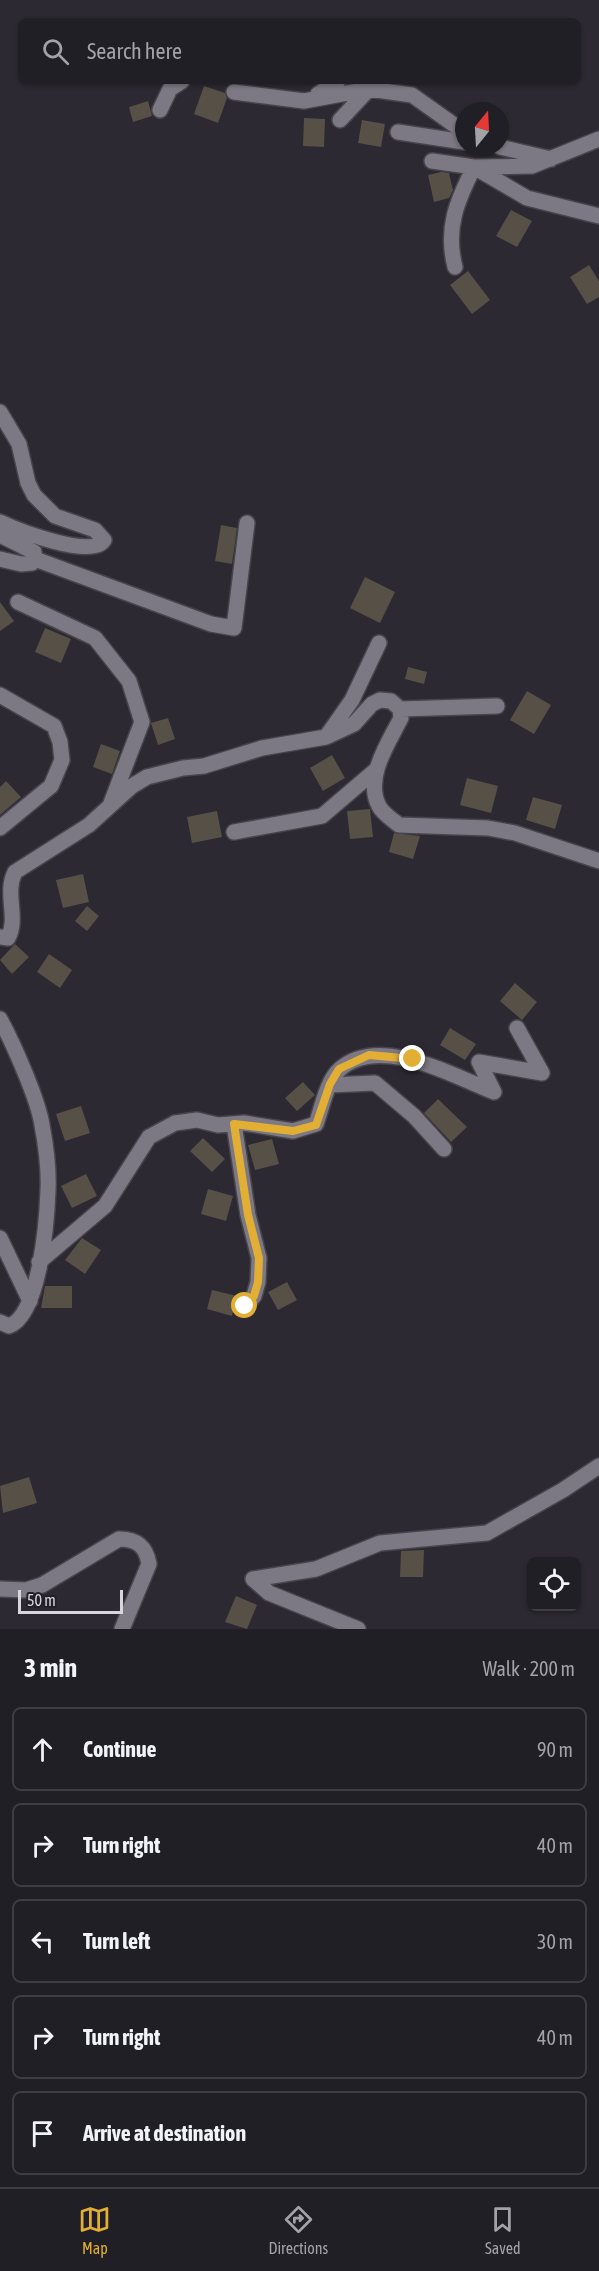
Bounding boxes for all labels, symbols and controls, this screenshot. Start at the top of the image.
search box [18,18,581,84]
icon: search [39,35,72,68]
text: Search here [87,38,182,64]
north arrow [455,102,509,156]
route end [399,1045,425,1071]
route start [231,1292,257,1318]
map controls [527,1557,581,1611]
button: locate [527,1557,581,1611]
scale bar [18,1587,123,1614]
text: 50 m [27,1591,56,1609]
text: 3 min [24,1653,77,1683]
text: Walk · 200 m [483,1657,575,1680]
icon: ahead [26,1733,59,1766]
text: Continue [83,1736,157,1762]
text: 90 m [537,1738,573,1761]
icon: right [26,1829,59,1862]
text: Turn right [83,1832,160,1858]
text: 40 m [537,1834,573,1857]
icon: left [26,1925,59,1958]
text: Turn left [83,1928,150,1954]
text: 30 m [537,1930,573,1953]
icon: right [26,2021,59,2054]
text: Turn right [83,2024,160,2050]
text: 40 m [537,2026,573,2049]
icon: arrive [26,2117,59,2150]
text: Arrive at destination [83,2120,246,2146]
tab: Map [78,2203,111,2257]
tab: Directions [268,2203,328,2257]
tab: Saved [485,2203,520,2257]

